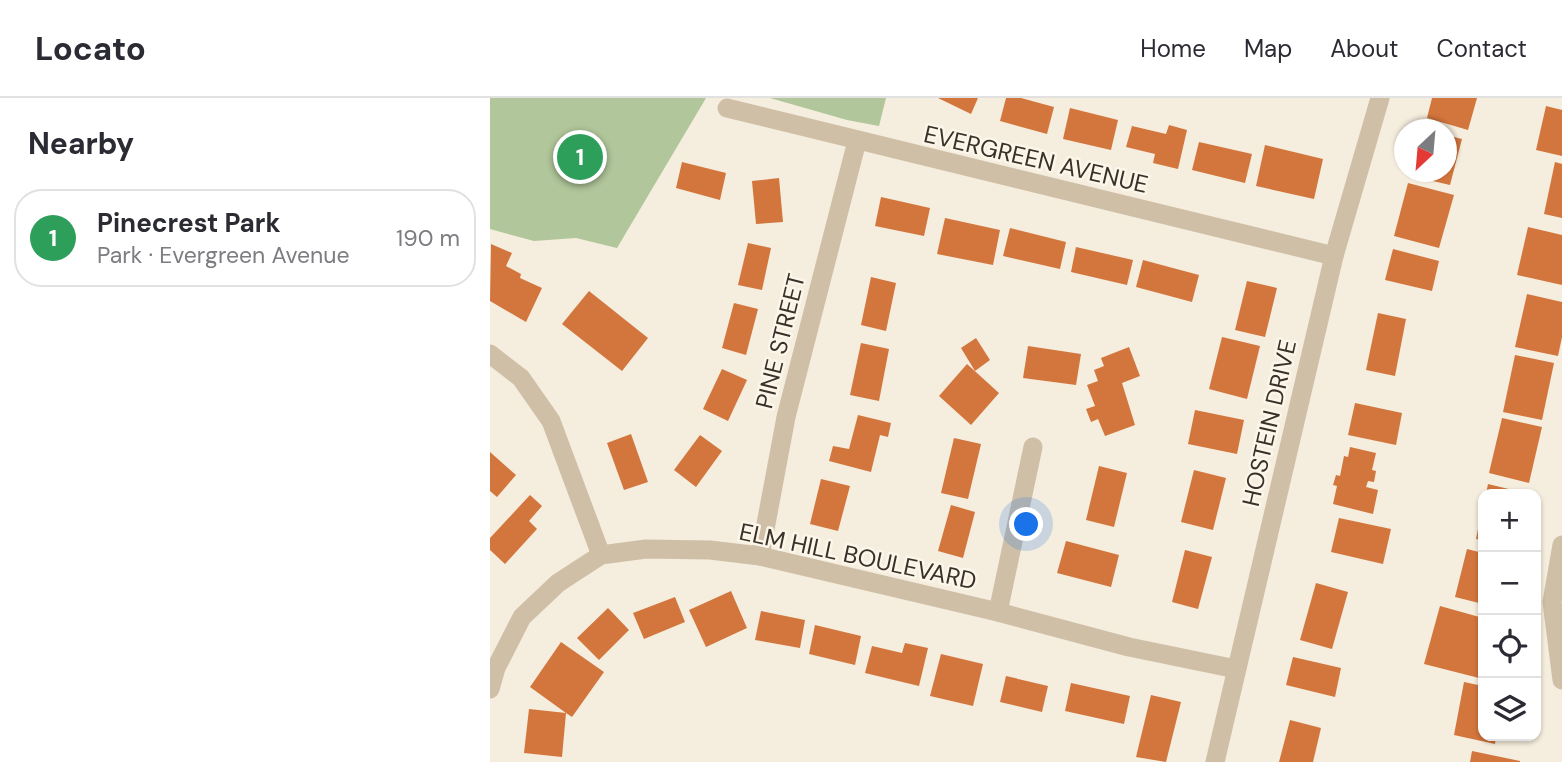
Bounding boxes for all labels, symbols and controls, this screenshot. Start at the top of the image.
text: Locato [35,27,146,70]
text: Home [1140,33,1206,64]
text: Map [1244,33,1292,64]
text: About [1330,33,1399,64]
text: Contact [1437,33,1527,64]
street label: EVERGREEN AVENUE [921,118,1151,200]
north arrow [1394,119,1457,182]
text: Nearby [28,124,134,163]
pin: 1 [557,131,603,183]
text: Pinecrest Park [97,206,280,240]
text: 1 [49,223,57,253]
text: 190 m [396,223,460,253]
text: Park · Evergreen Avenue [97,240,350,270]
street label: PINE STREET [748,270,812,412]
street label: HOSTEIN DRIVE [1235,337,1303,509]
map controls [1478,489,1541,741]
button: + [1478,489,1541,552]
your location [1009,507,1043,541]
street label: ELM HILL BOULEVARD [737,516,979,596]
button: − [1478,552,1541,615]
button: locate [1478,615,1541,678]
button: layers [1478,678,1541,741]

